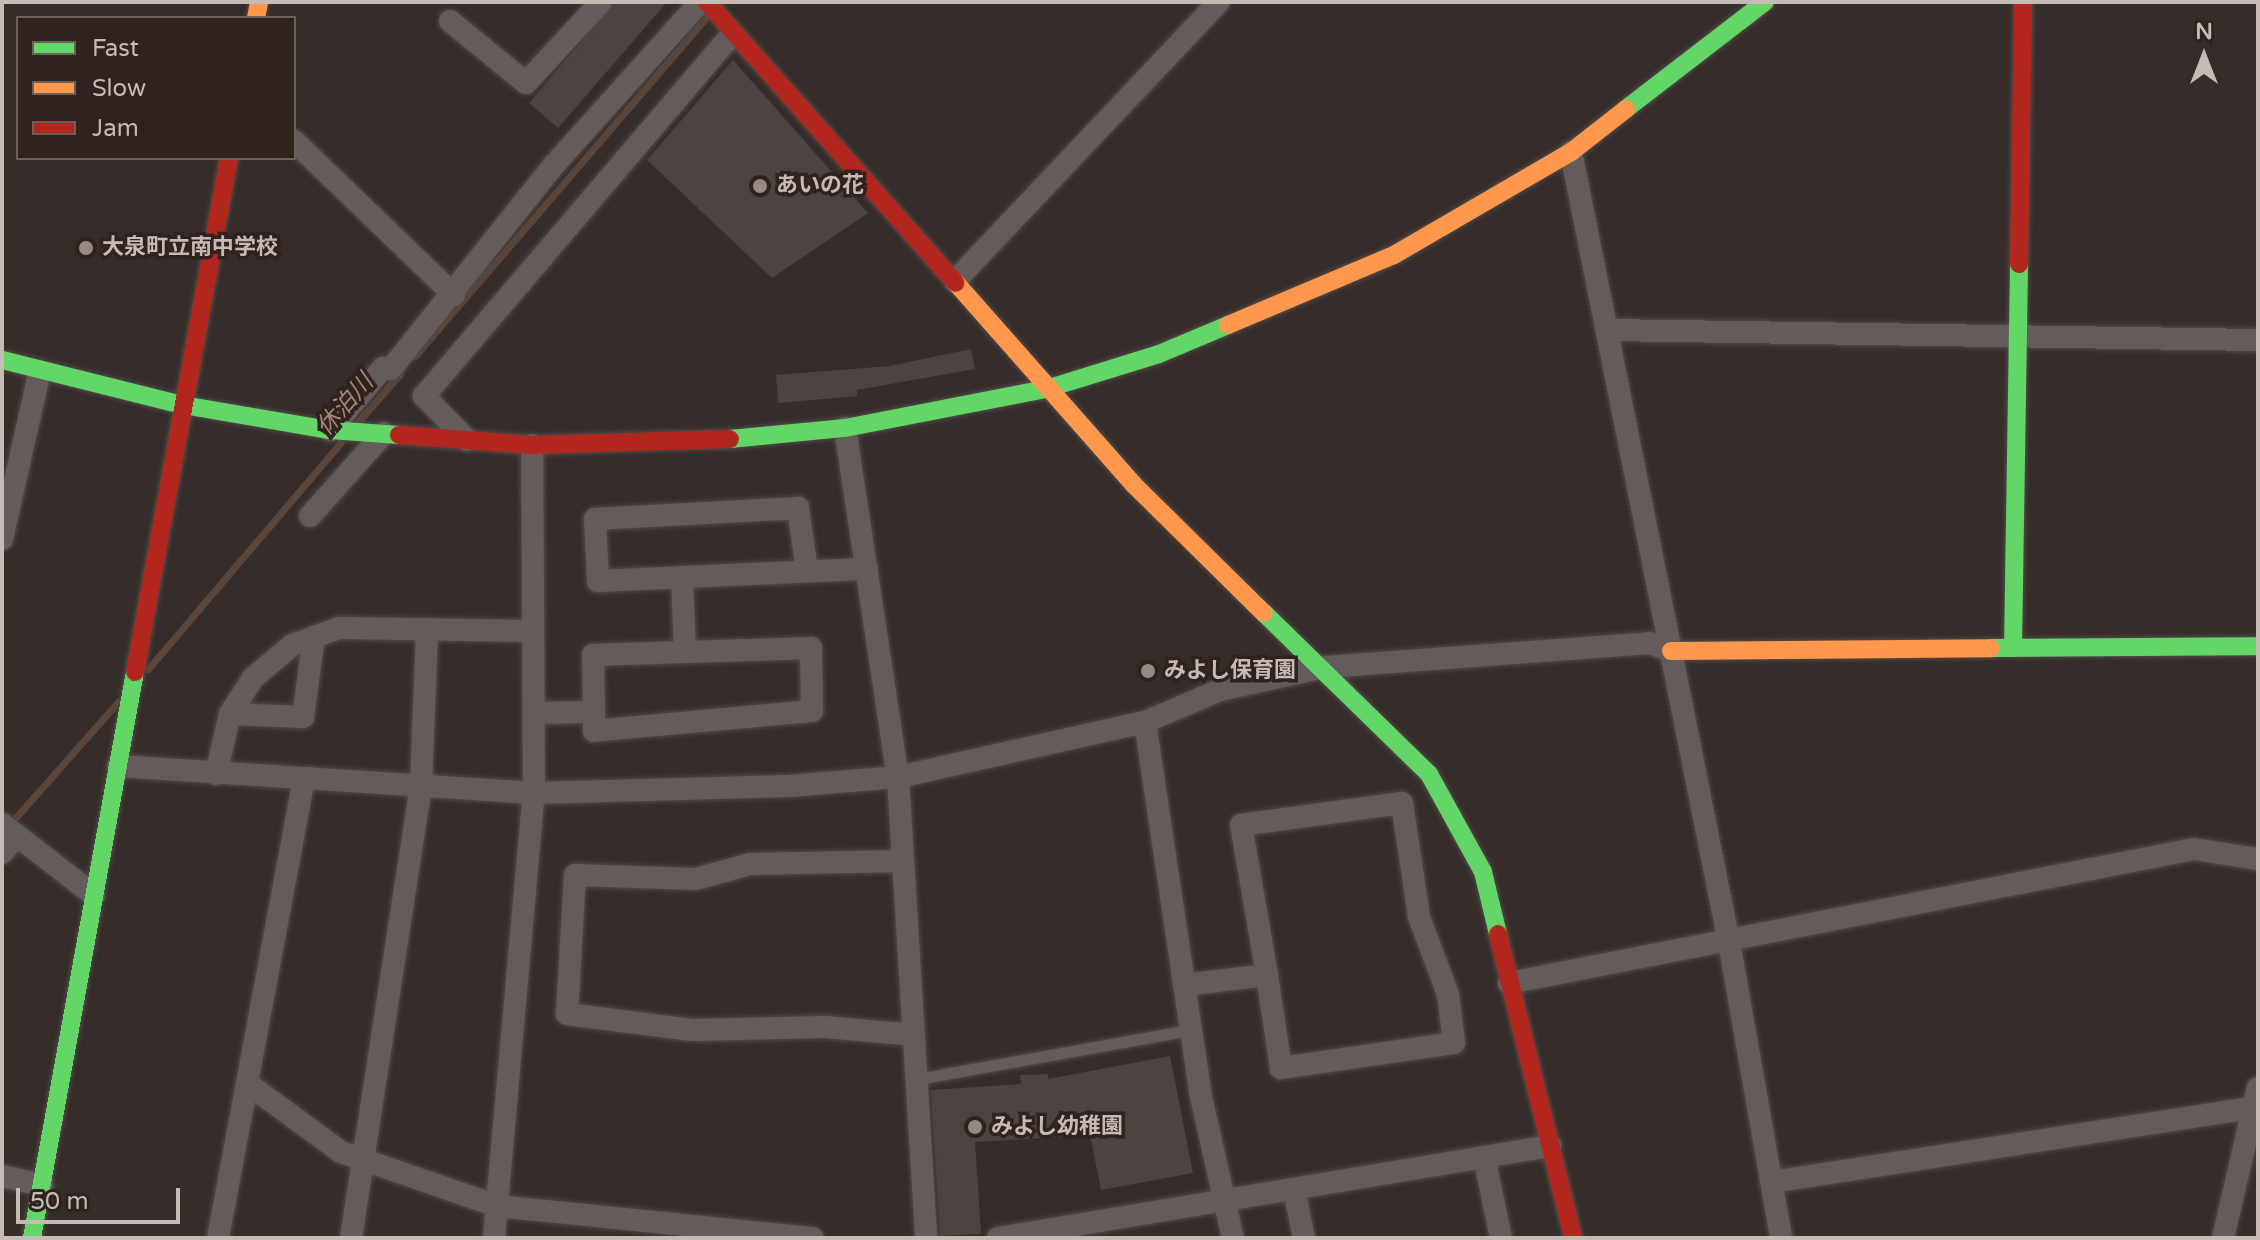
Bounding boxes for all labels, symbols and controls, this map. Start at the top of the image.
legend [16,16,296,160]
north arrow [2164,16,2244,96]
text: N [2195,19,2213,45]
text: Fast [92,34,139,63]
text: Slow [92,74,146,103]
text: Jam [92,114,139,143]
place label: あいの花 [776,173,864,199]
marker: あいの花 [751,177,769,195]
place label: 大泉町立南中学校 [102,235,278,261]
marker: 大泉町立南中学校 [77,239,95,257]
water label: 休泊川 [311,368,379,442]
place label: みよし保育園 [1164,658,1296,684]
marker: みよし保育園 [1139,662,1157,680]
place label: みよし幼稚園 [991,1114,1123,1140]
marker: みよし幼稚園 [966,1118,984,1136]
scale bar [20,1172,184,1222]
text: 50 m [30,1187,88,1216]

